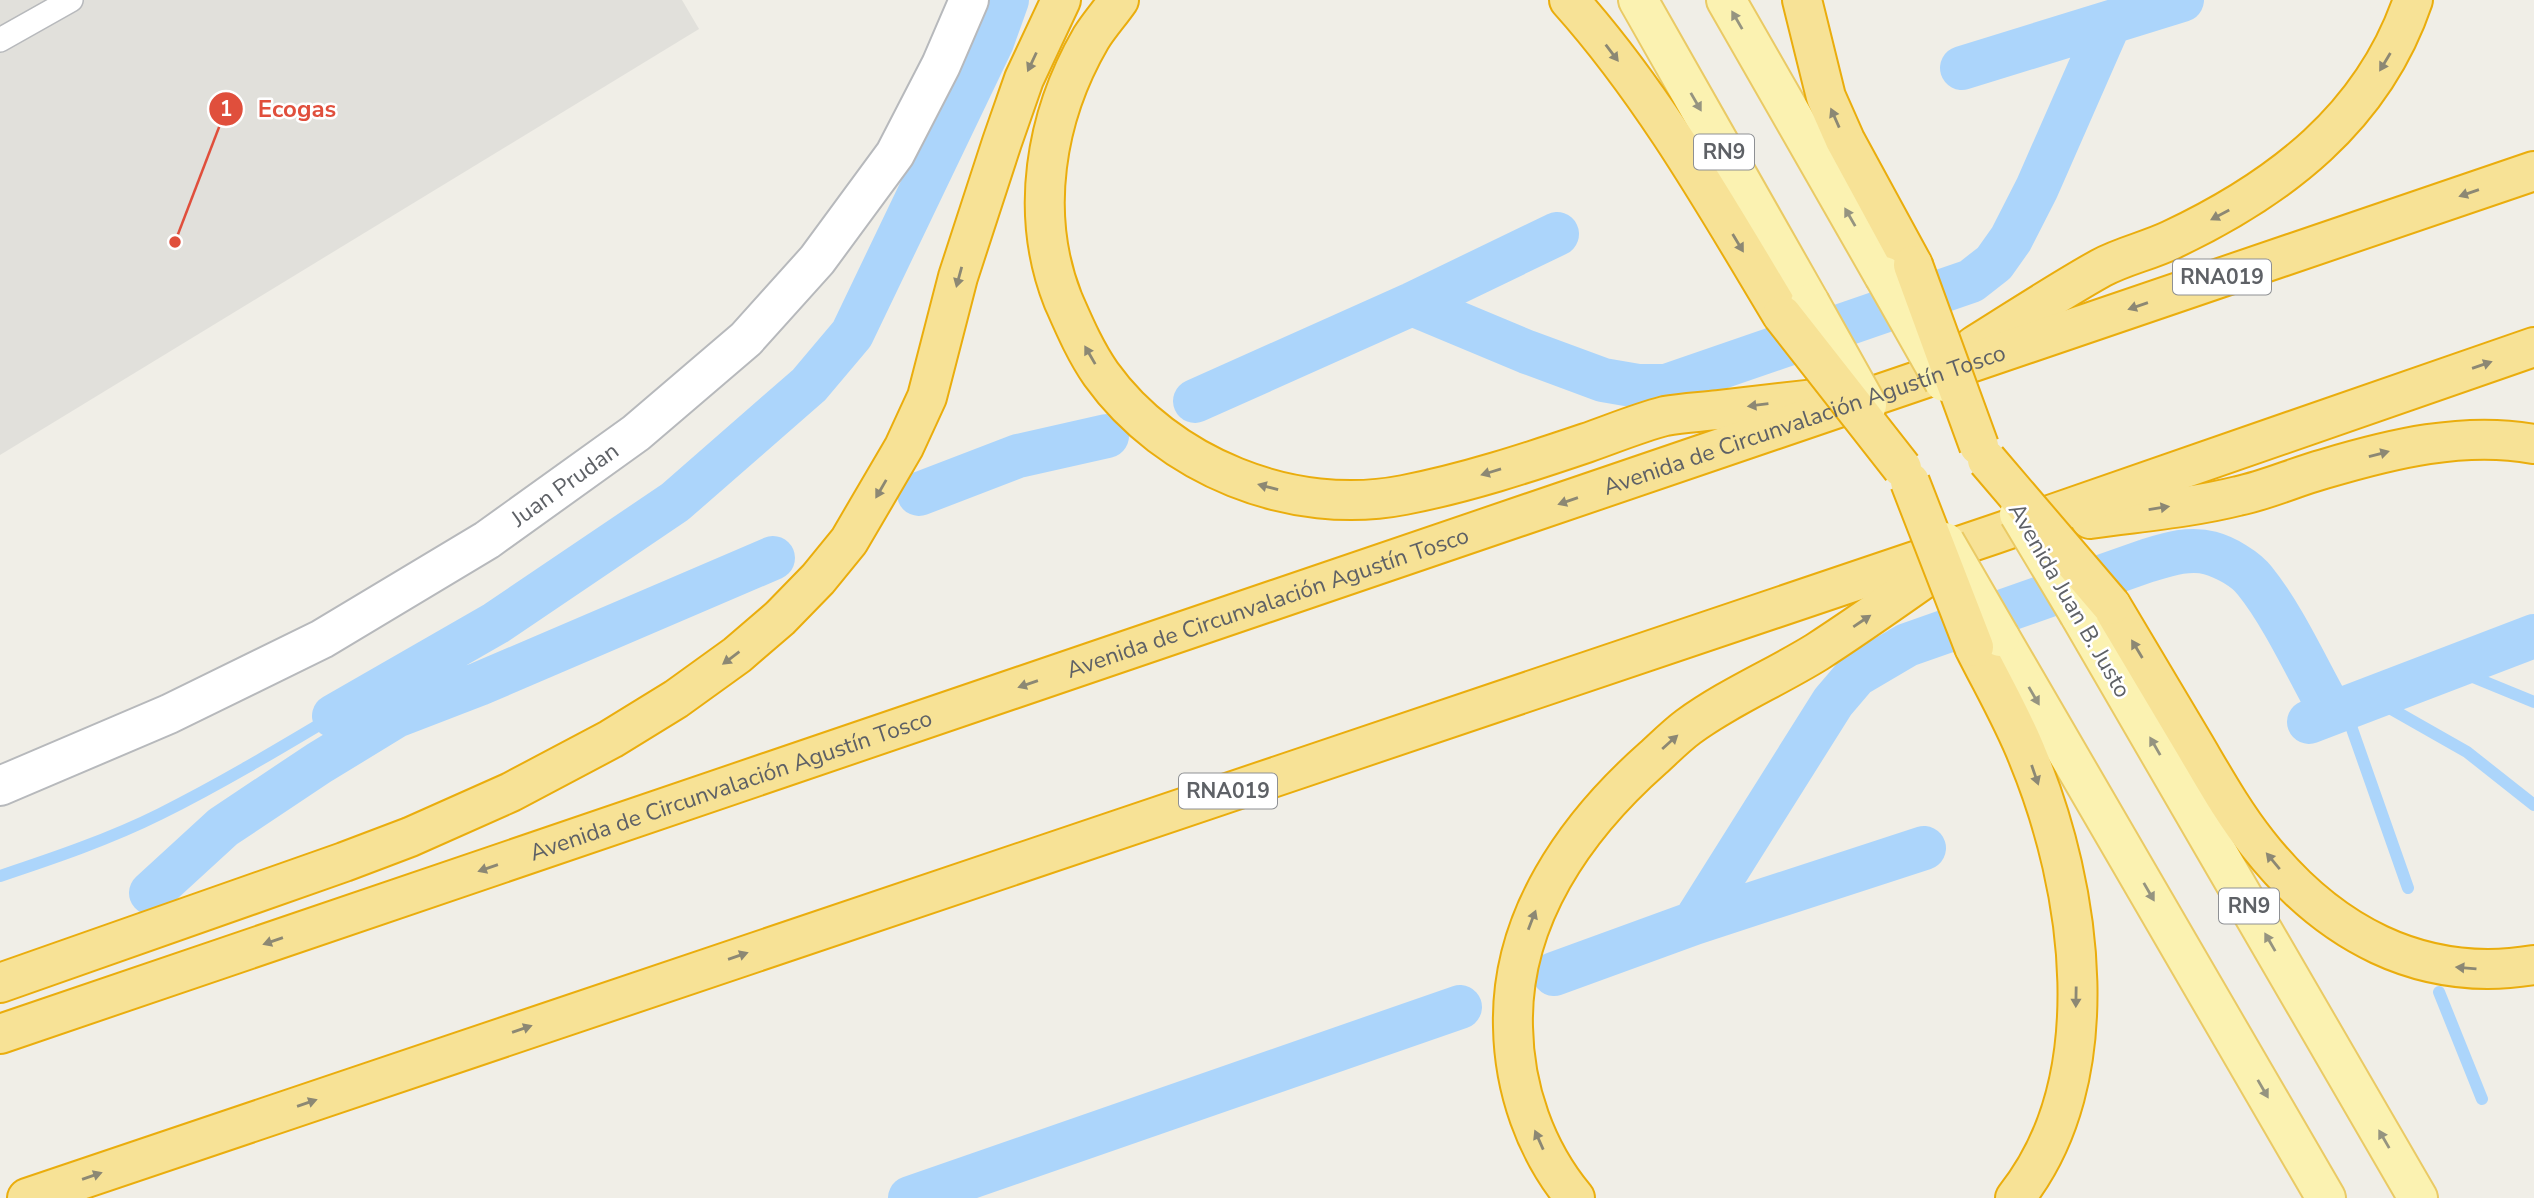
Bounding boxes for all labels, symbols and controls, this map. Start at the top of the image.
one-way arrow [1731,10,1743,29]
one-way arrow [1605,44,1619,63]
one-way arrow [1026,52,1038,72]
one-way arrow [2378,52,2391,71]
callout: Ecogas [208,87,350,132]
one-way arrow [1690,92,1702,112]
text: Ecogas [258,93,336,125]
text: 1 [220,95,232,123]
one-way arrow [1829,107,1840,128]
road number: RN9 [1694,134,1754,170]
one-way arrow [2459,188,2480,199]
one-way arrow [1844,207,1856,227]
one-way arrow [2210,209,2230,220]
one-way arrow [1732,233,1744,252]
road number: RNA019 [2173,260,2271,294]
one-way arrow [953,266,964,288]
one-way arrow [2128,301,2149,312]
street label: Avenida de Circunvalación Agustín Tosco [1599,337,2010,503]
one-way arrow [1084,346,1096,365]
one-way arrow [2471,359,2492,370]
one-way arrow [1747,400,1769,411]
street label: Juan Prudan [504,435,625,535]
one-way arrow [2369,448,2391,459]
one-way arrow [1480,468,1501,478]
one-way arrow [875,480,887,499]
one-way arrow [1257,482,1278,492]
one-way arrow [1558,496,1579,507]
street label: Avenida Juan B. Justo [2001,497,2138,703]
one-way arrow [2148,503,2170,514]
street label: Avenida de Circunvalación Agustín Tosco [1062,520,1473,686]
one-way arrow [1853,614,1871,628]
one-way arrow [2131,640,2143,659]
one-way arrow [722,651,740,665]
one-way arrow [1017,679,1038,690]
one-way arrow [2028,686,2040,706]
street label: Avenida de Circunvalación Agustín Tosco [526,703,936,869]
one-way arrow [1662,735,1679,751]
one-way arrow [2149,736,2162,755]
one-way arrow [2030,765,2041,786]
road number: RNA019 [1179,774,1277,808]
one-way arrow [2265,853,2280,871]
one-way arrow [477,863,498,874]
one-way arrow [2143,883,2156,902]
road number: RN9 [2219,888,2279,923]
one-way arrow [1527,909,1538,930]
one-way arrow [2264,932,2276,952]
one-way arrow [262,936,283,947]
one-way arrow [728,950,749,961]
one-way arrow [2455,962,2477,973]
one-way arrow [2070,986,2082,1008]
one-way arrow [512,1023,533,1034]
one-way arrow [2257,1080,2270,1099]
one-way arrow [297,1097,318,1108]
one-way arrow [2378,1129,2390,1149]
one-way arrow [1533,1130,1545,1150]
one-way arrow [81,1170,102,1181]

